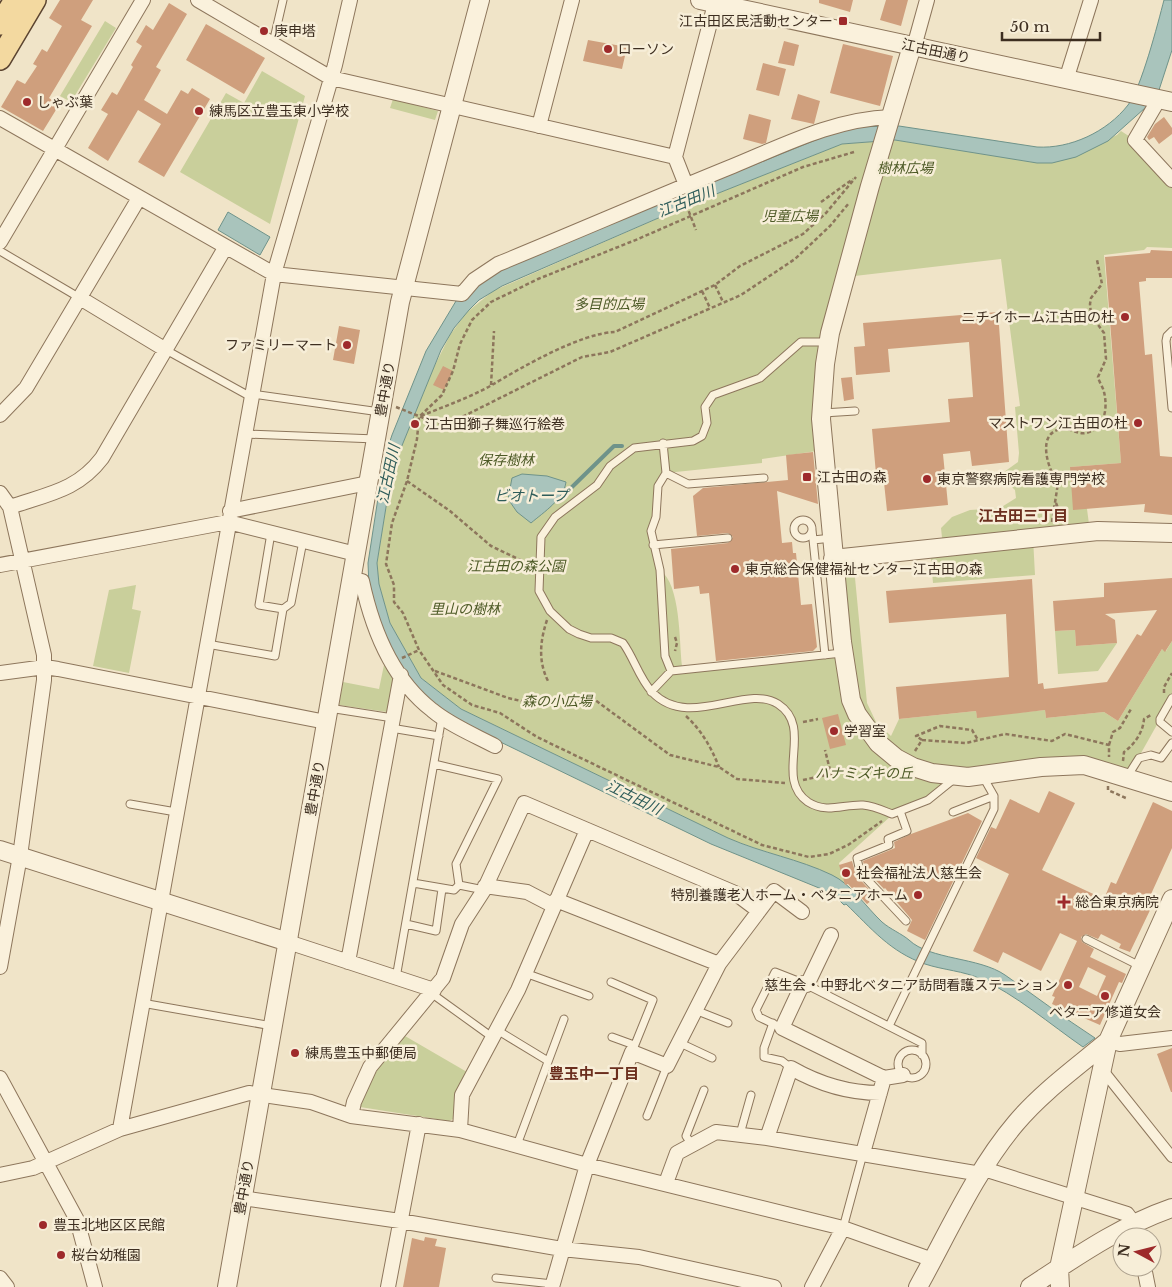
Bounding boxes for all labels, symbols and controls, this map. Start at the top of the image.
scale bar [1002,10,1100,42]
place label: 江古田区民活動センター [679,12,833,30]
marker: 江古田区民活動センター [837,15,849,27]
text: 50 m [1010,17,1050,36]
place label: 庚申塔 [274,22,316,40]
marker: 庚申塔 [258,25,270,37]
street label: 江古田通り [900,35,972,67]
place label: ローソン [618,40,674,58]
marker: ローソン [602,43,614,55]
place label: しゃぶ葉 [37,93,93,111]
marker: しゃぶ葉 [21,96,33,108]
place label: 練馬区立豊玉東小学校 [209,102,349,120]
marker: 練馬区立豊玉東小学校 [193,105,205,117]
park label: 樹林広場 [877,159,935,177]
water label: 江古田川 [655,180,719,221]
park label: 児童広場 [762,207,820,225]
park label: 多目的広場 [574,295,646,313]
place label: ニチイホーム江古田の杜 [961,308,1115,326]
marker: ニチイホーム江古田の杜 [1119,311,1131,323]
place label: ファミリーマート [225,336,337,354]
marker: ファミリーマート [341,339,353,351]
street label: 豊中通り [371,360,399,418]
place label: マストワン江古田の杜 [988,414,1128,432]
place label: 江古田獅子舞巡行絵巻 [425,415,565,433]
marker: マストワン江古田の杜 [1132,417,1144,429]
marker: 江古田獅子舞巡行絵巻 [409,418,421,430]
water label: 江古田川 [372,441,404,505]
park label: 保存樹林 [478,451,536,469]
place label: 江古田の森 [817,468,887,486]
place label: 東京警察病院看護専門学校 [937,470,1105,488]
marker: 江古田の森 [801,471,813,483]
marker: 東京警察病院看護専門学校 [921,473,933,485]
water label: ビオトープ [494,486,571,505]
district label: 江古田三丁目 [978,506,1068,525]
park label: 江古田の森公園 [467,557,567,575]
place label: 東京総合保健福祉センター江古田の森 [745,560,983,578]
marker: 東京総合保健福祉センター江古田の森 [729,563,741,575]
park label: 里山の樹林 [430,600,502,618]
park label: 森の小広場 [522,692,594,710]
place label: 学習室 [844,722,886,740]
marker: 学習室 [828,725,840,737]
street label: 豊中通り [301,759,329,817]
park label: ハナミズキの丘 [815,764,914,782]
water label: 江古田川 [603,775,667,820]
place label: 社会福祉法人慈生会 [856,864,982,882]
marker: 社会福祉法人慈生会 [840,867,852,879]
place label: 特別養護老人ホーム・ベタニアホーム [671,886,908,904]
marker: 特別養護老人ホーム・ベタニアホーム [912,889,924,901]
place label: 総合東京病院 [1075,893,1159,911]
marker: 総合東京病院 [1057,895,1071,909]
place label: 慈生会・中野北ベタニア訪問看護ステーション [764,976,1058,994]
marker: 慈生会・中野北ベタニア訪問看護ステーション [1062,979,1074,991]
marker: ベタニア修道女会 [1099,990,1111,1002]
place label: ベタニア修道女会 [1049,1003,1161,1021]
place label: 練馬豊玉中郵便局 [305,1044,417,1062]
marker: 練馬豊玉中郵便局 [289,1047,301,1059]
district label: 豊玉中一丁目 [549,1064,639,1083]
street label: 豊中通り [230,1158,258,1216]
place label: 豊玉北地区区民館 [53,1216,165,1234]
marker: 豊玉北地区区民館 [37,1219,49,1231]
north arrow [1112,1227,1162,1277]
text: N [1114,1243,1134,1258]
place label: 桜台幼稚園 [71,1246,141,1264]
marker: 桜台幼稚園 [55,1249,67,1261]

